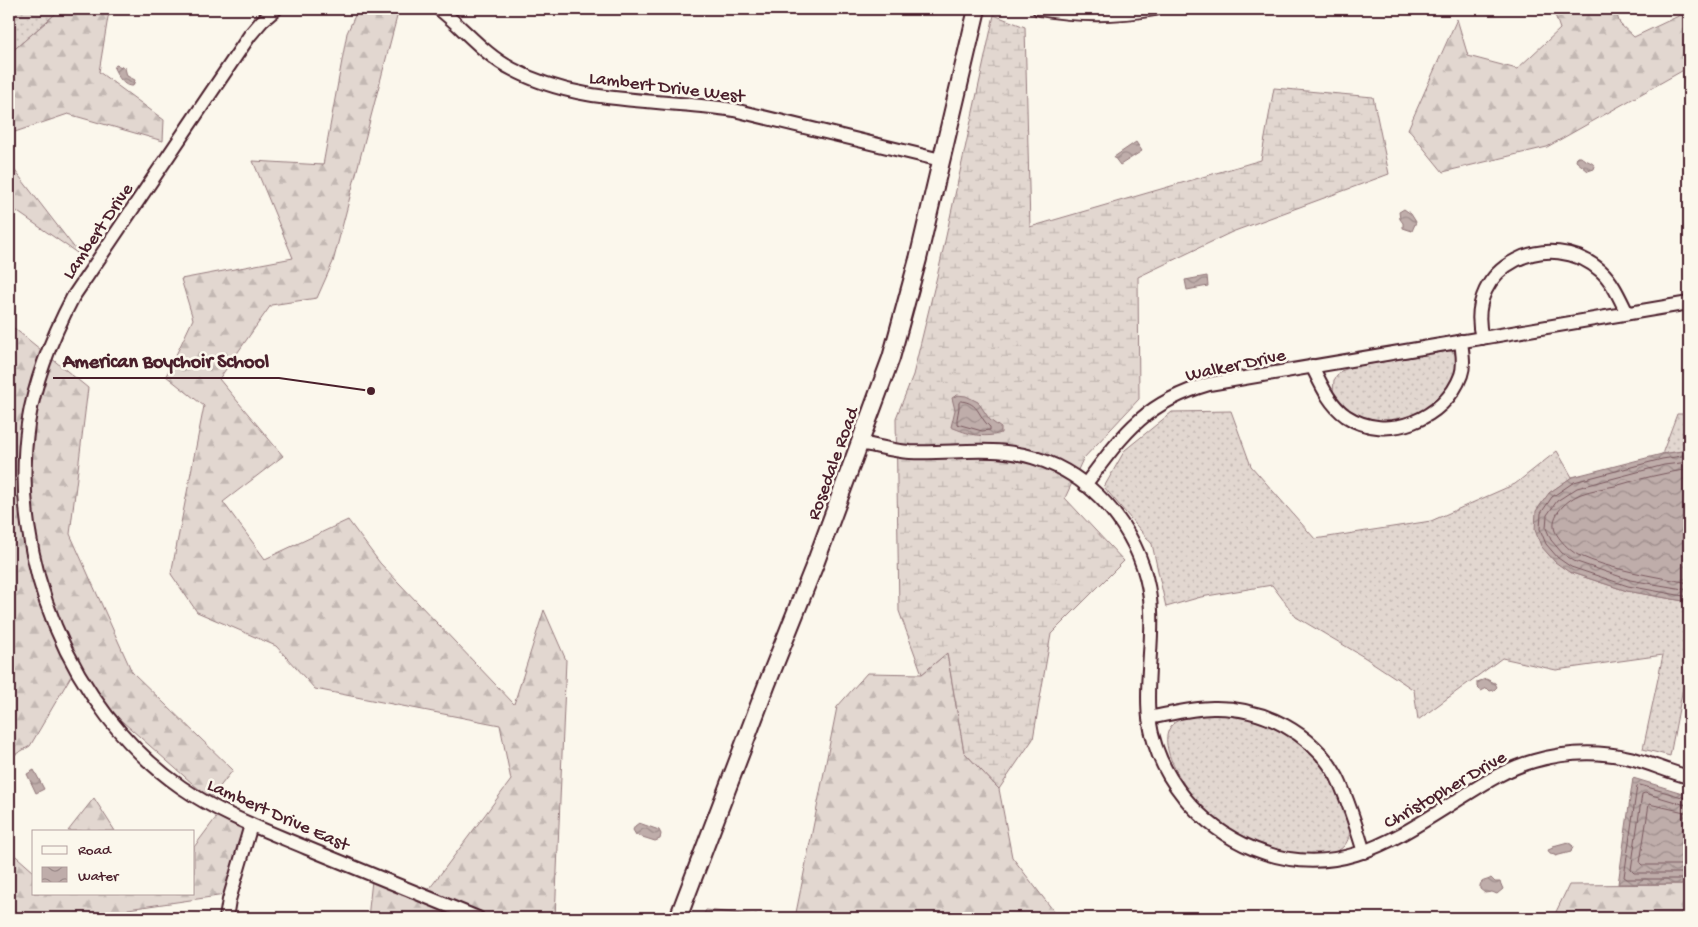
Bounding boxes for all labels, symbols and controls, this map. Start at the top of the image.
street label: Lambert Drive West [588,68,748,110]
street label: Lambert Drive [58,179,140,284]
callout: American Boychoir School [53,343,279,378]
street label: Walker Drive [1184,345,1288,388]
text: American Boychoir School [62,352,270,375]
street label: Rosedale Road [803,403,866,524]
street label: Christopher Drive [1380,746,1511,835]
street label: Lambert Drive East [203,775,354,859]
legend [32,830,195,894]
text: Road [78,842,112,860]
text: Water [78,868,120,886]

